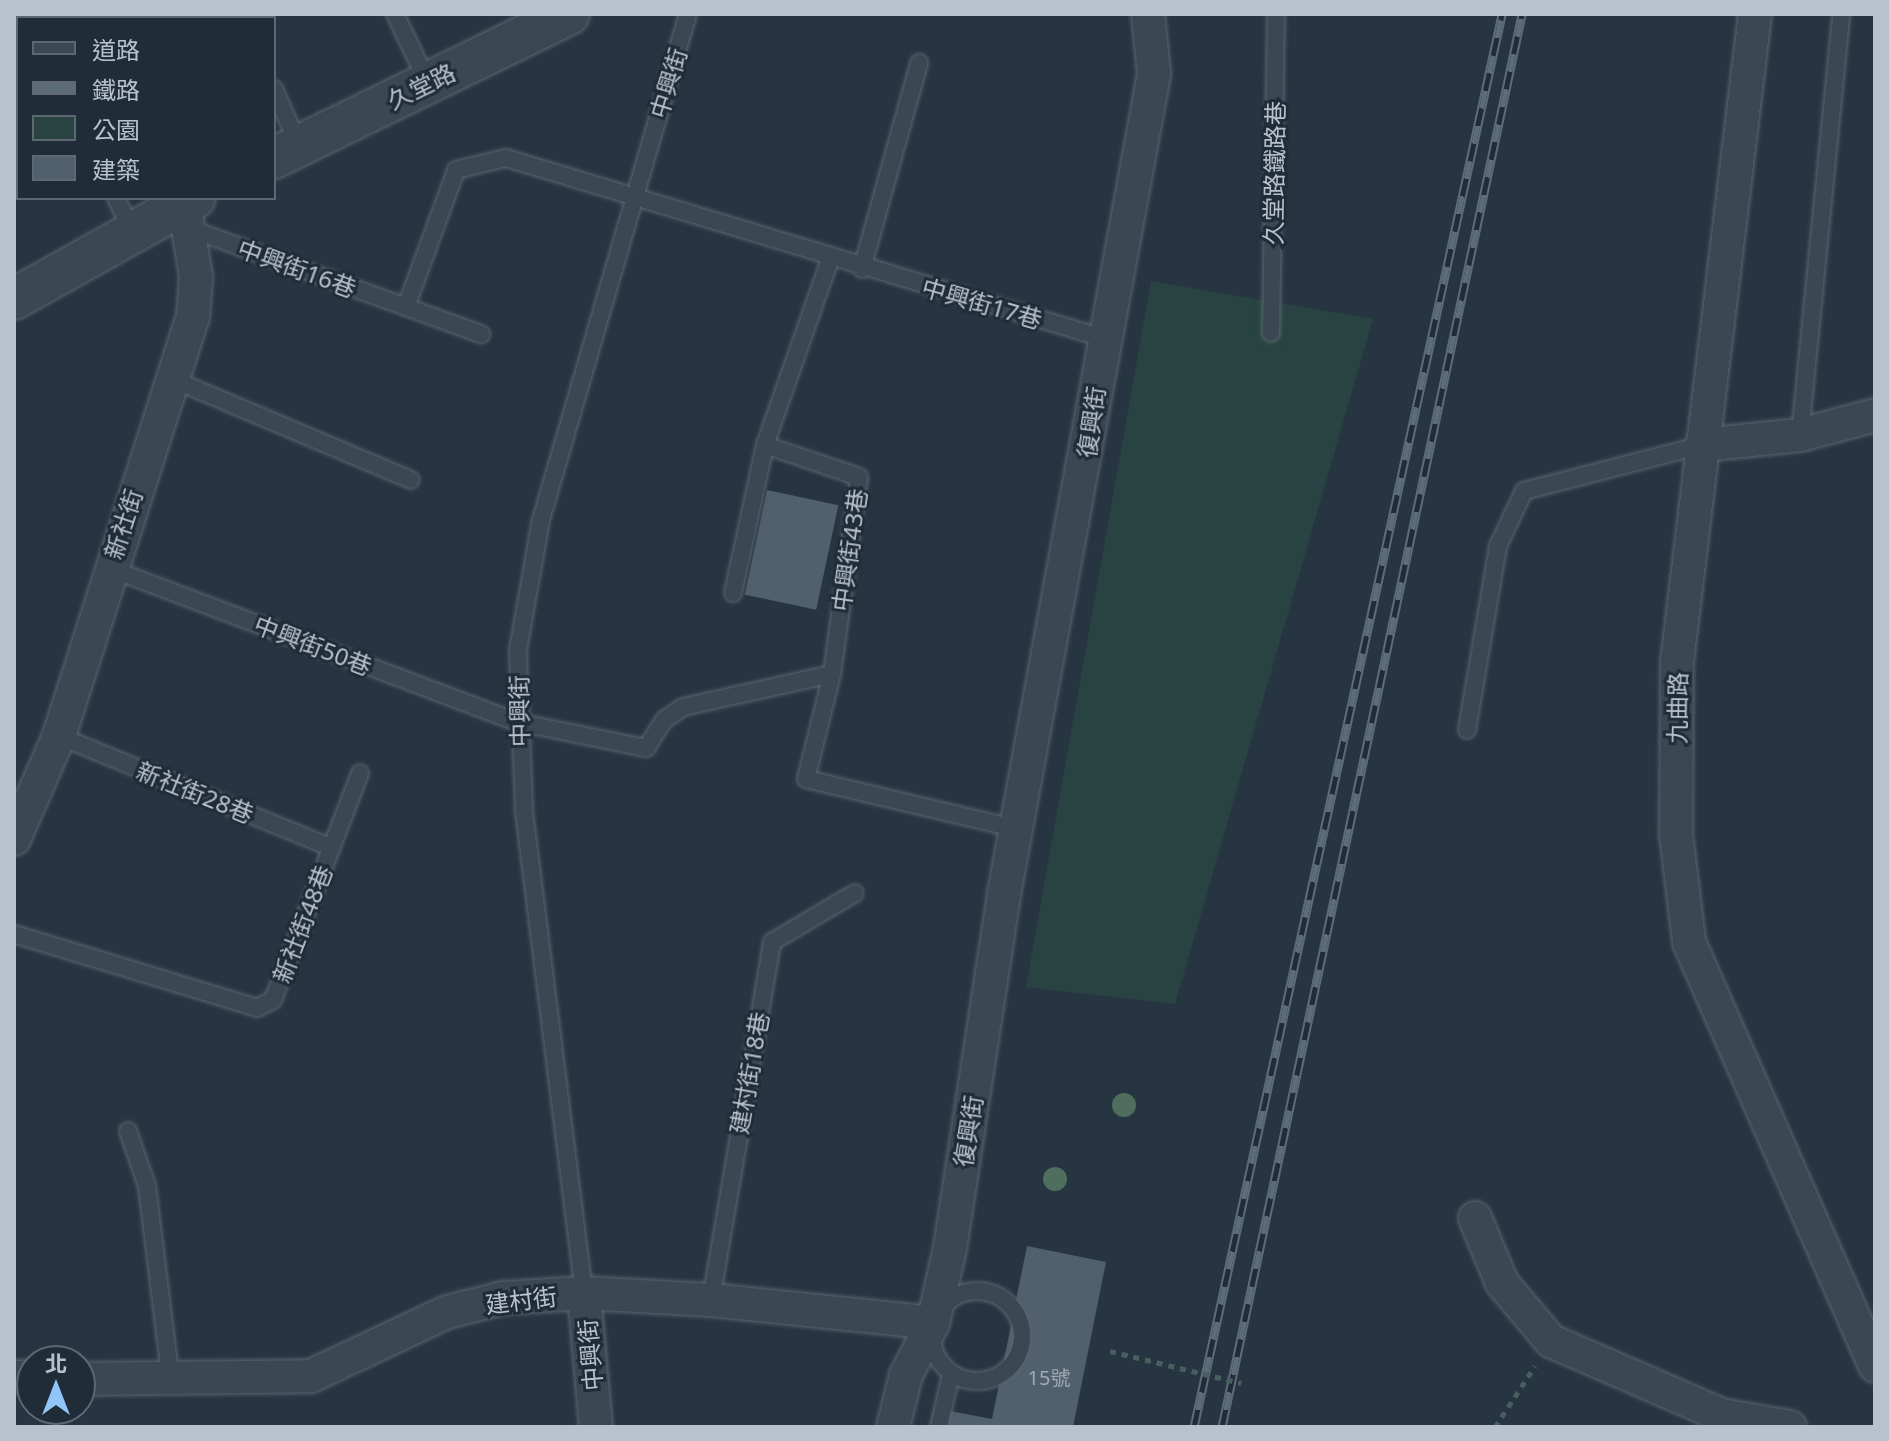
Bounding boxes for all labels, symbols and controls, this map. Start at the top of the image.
legend [16,16,276,200]
text: 道路 [92,33,140,66]
street label: 中興街 [644,44,692,122]
street label: 久堂路 [382,57,460,115]
text: 鐵路 [92,73,140,106]
street label: 久堂路鐵路巷 [1258,101,1290,245]
text: 公園 [92,113,140,146]
text: 建築 [92,153,140,186]
street label: 中興街16巷 [234,233,360,303]
street label: 中興街17巷 [919,272,1045,334]
street label: 復興街 [1072,384,1110,460]
street label: 新社街 [98,485,148,563]
street label: 中興街43巷 [826,487,872,613]
street label: 中興街50巷 [250,609,376,681]
street label: 九曲路 [1662,672,1692,744]
street label: 中興街 [504,675,534,747]
street label: 新社街28巷 [132,756,258,828]
street label: 新社街48巷 [266,861,338,987]
street label: 建村街18巷 [724,1010,774,1136]
street label: 復興街 [948,1093,988,1169]
street label: 建村街 [484,1281,558,1319]
street label: 中興街 [573,1318,607,1392]
north arrow [16,1345,96,1425]
text: 北 [45,1348,67,1378]
house number: 15號 [1028,1365,1070,1389]

